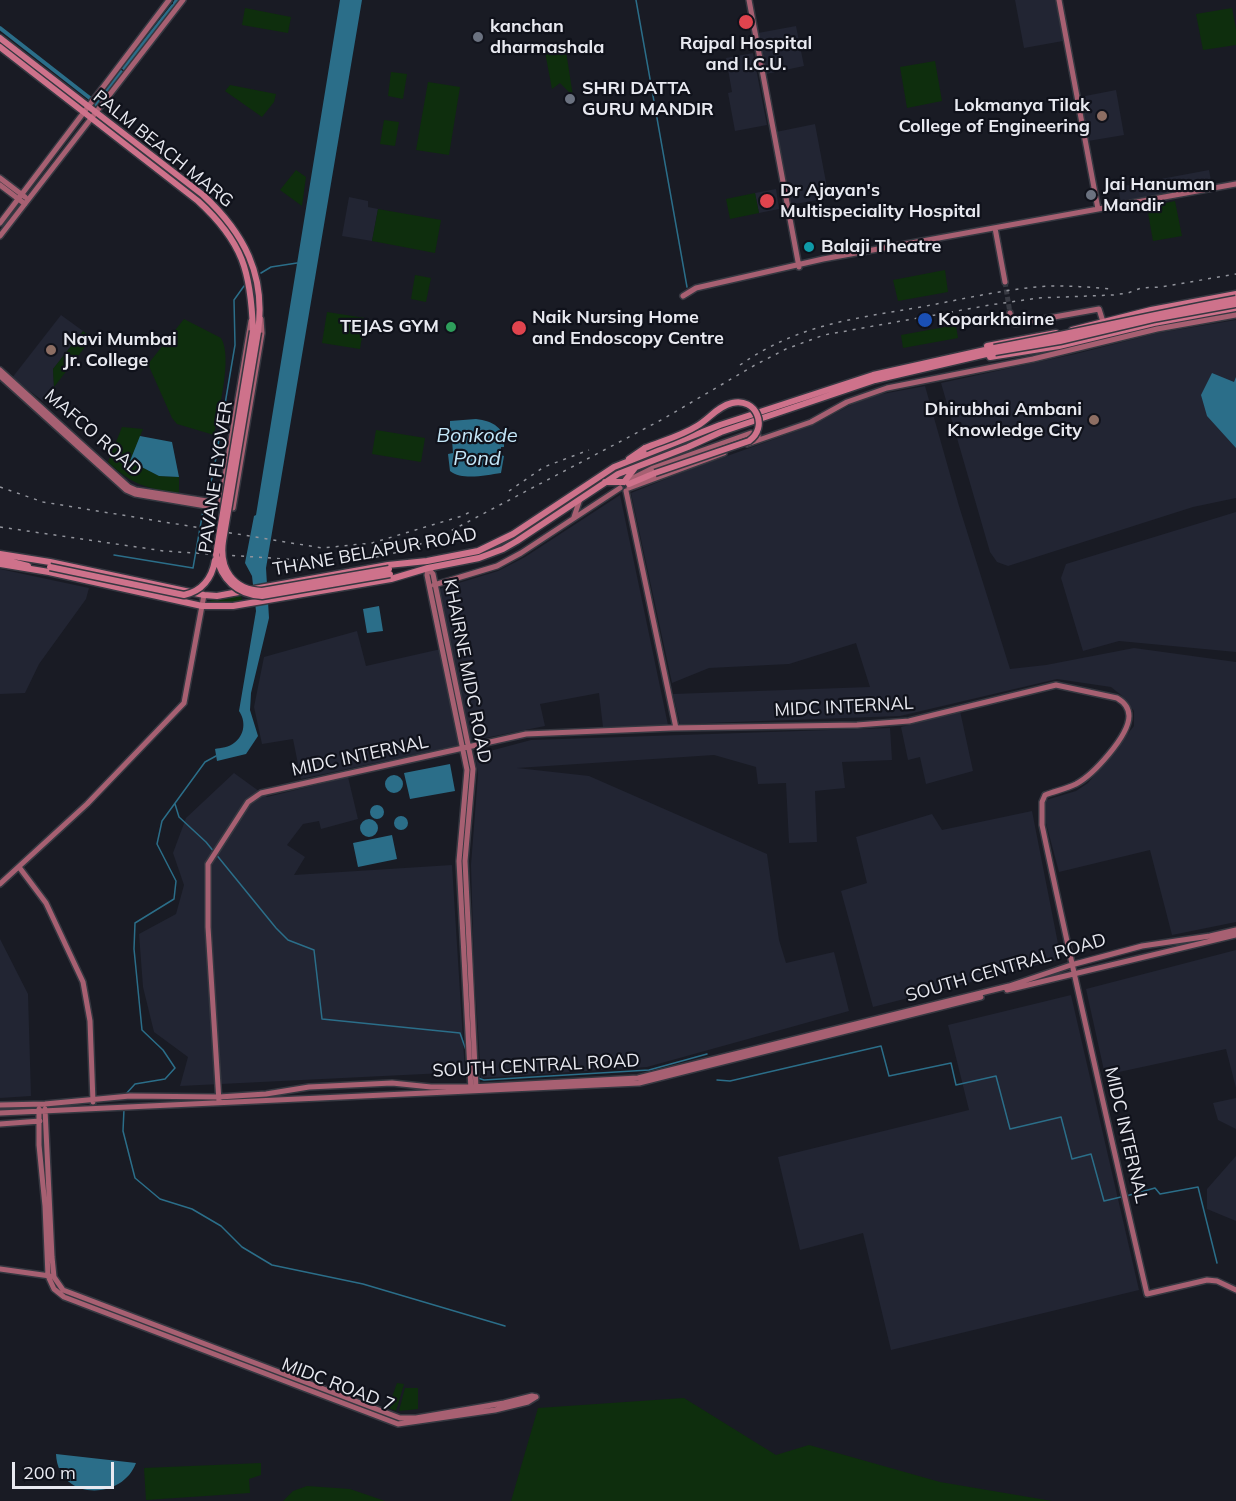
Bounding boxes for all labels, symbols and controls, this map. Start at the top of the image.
marker: Rajpal Hospital and I.C.U. [737,13,755,31]
place label: kanchan dharmashala [490,16,604,58]
marker: kanchan dharmashala [471,30,485,44]
place label: Rajpal Hospital and I.C.U. [680,33,812,76]
place label: SHRI DATTA GURU MANDIR [582,78,714,121]
street label: PALM BEACH MARG [89,86,237,212]
marker: SHRI DATTA GURU MANDIR [563,92,577,106]
place label: Lokmanya Tilak College of Engineering [898,95,1090,138]
marker: Lokmanya Tilak College of Engineering [1095,109,1109,123]
place label: Jai Hanuman Mandir [1103,174,1215,216]
place label: Dr Ajayan's Multispeciality Hospital [780,180,981,222]
marker: Jai Hanuman Mandir [1084,188,1098,202]
marker: Dr Ajayan's Multispeciality Hospital [758,192,776,210]
place label: Balaji Theatre [821,236,941,258]
marker: Balaji Theatre [802,240,816,254]
place label: Naik Nursing Home and Endoscopy Centre [532,307,724,350]
place label: Koparkhairne [938,309,1054,331]
marker: Koparkhairne [916,311,934,329]
place label: TEJAS GYM [340,316,439,338]
marker: Naik Nursing Home and Endoscopy Centre [510,319,528,337]
marker: TEJAS GYM [444,320,458,334]
place label: Navi Mumbai Jr. College [63,329,177,372]
marker: Navi Mumbai Jr. College [44,343,58,357]
street label: MAFCO ROAD [40,385,146,481]
place label: Dhirubhai Ambani Knowledge City [925,399,1082,442]
street label: PAVANE FLYOVER [195,400,237,554]
marker: Dhirubhai Ambani Knowledge City [1087,413,1101,427]
water label: Bonkode Pond [436,424,518,471]
street label: THANE BELAPUR ROAD [271,523,479,581]
street label: KHAIRNE MIDC ROAD [439,577,495,765]
street label: MIDC INTERNAL [774,693,914,721]
street label: MIDC INTERNAL [290,731,430,781]
street label: SOUTH CENTRAL ROAD [903,929,1109,1007]
street label: SOUTH CENTRAL ROAD [432,1050,640,1082]
street label: MIDC INTERNAL [1100,1065,1152,1205]
street label: MIDC ROAD 7 [279,1354,397,1416]
scale bar [15,1450,117,1488]
text: 200 m [23,1461,76,1484]

